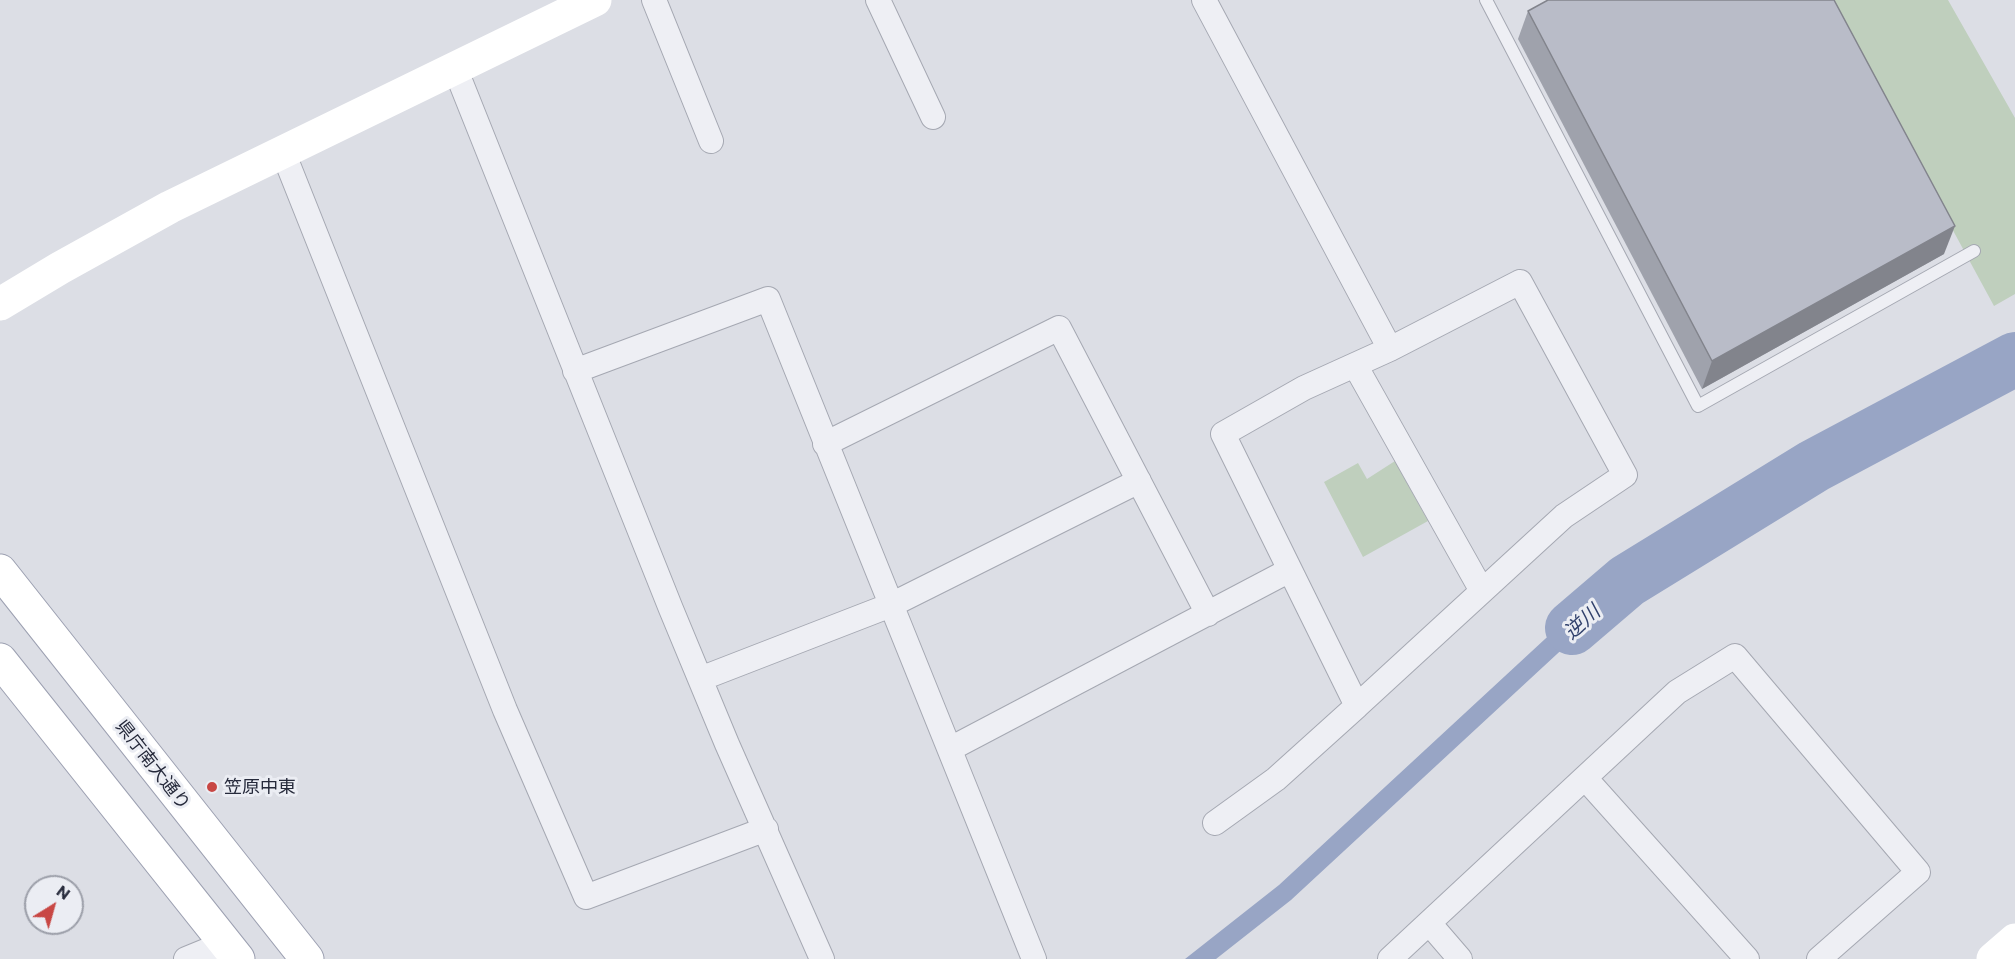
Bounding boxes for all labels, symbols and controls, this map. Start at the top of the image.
water label: 逆川 [1559,600,1605,644]
street label: 県庁南大通り [111,716,195,814]
place label: 笠原中東 [224,776,296,798]
marker: 笠原中東 [205,780,219,794]
north arrow [24,875,84,935]
text: N [53,881,74,903]

